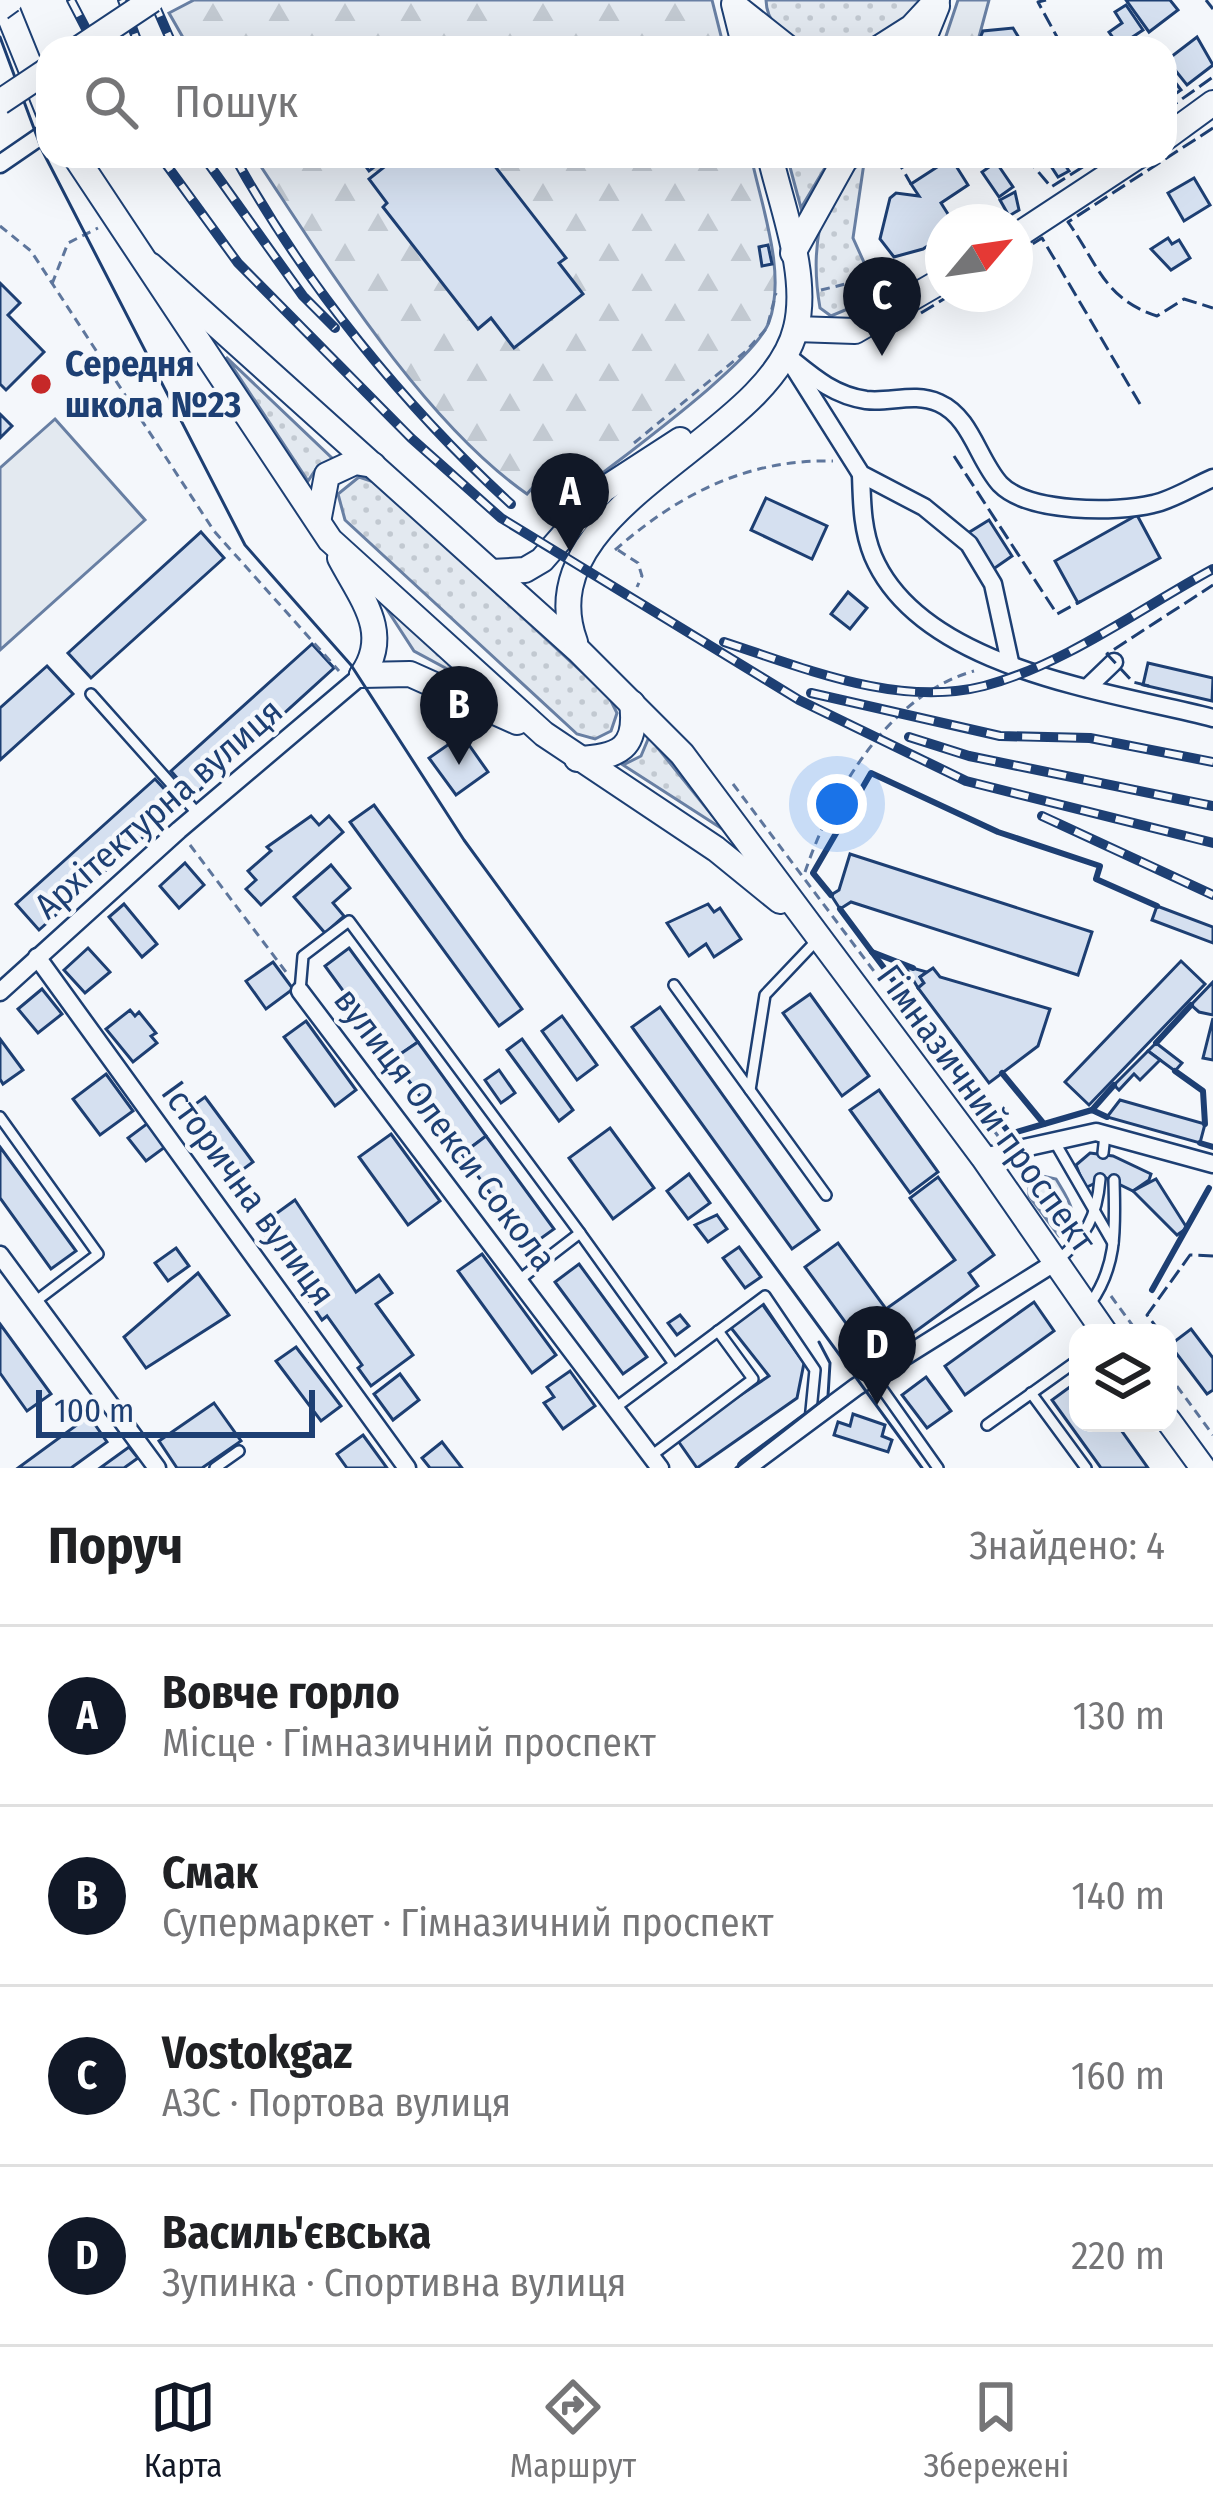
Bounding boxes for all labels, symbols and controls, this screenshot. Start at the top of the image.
search box [36,36,1177,168]
icon: search [78,69,144,135]
text: Пошук [174,75,298,129]
north arrow [925,204,1033,312]
pin: C [843,257,921,356]
place label: Середня школа №23 [65,342,241,427]
marker: Середня школа №23 [28,371,54,397]
pin: A [531,453,609,552]
pin: B [420,666,498,765]
street label: Архітектурна вулиця [26,689,292,928]
your location [807,774,867,834]
street label: Гімназичний проспект [867,956,1106,1261]
street label: вулиця Олекси Сокола [325,980,566,1280]
street label: Історична вулиця [152,1073,344,1315]
pin: D [838,1306,916,1405]
map controls [1069,1324,1177,1432]
button: layers [1069,1324,1177,1432]
scale bar [36,1384,315,1437]
text: 100 m [54,1391,134,1431]
text: Поруч [48,1515,183,1577]
text: Знайдено: 4 [969,1523,1165,1569]
text: Вовче горло [162,1666,400,1720]
text: A [76,1693,98,1739]
text: 130 m [1073,1693,1165,1739]
text: Місце · Гімназичний проспект [162,1720,656,1766]
text: Смак [162,1846,258,1900]
text: B [76,1873,98,1919]
text: 140 m [1071,1873,1165,1919]
text: Супермаркет · Гімназичний проспект [162,1900,774,1946]
text: Vostokgaz [162,2026,352,2080]
text: C [77,2053,97,2099]
text: 160 m [1071,2053,1165,2099]
text: АЗС · Портова вулиця [162,2080,511,2126]
text: Василь'євська [162,2206,431,2260]
text: D [75,2233,99,2279]
text: 220 m [1071,2233,1165,2279]
text: Зупинка · Спортивна вулиця [162,2260,626,2306]
tab: Карта [144,2374,222,2486]
tab: Маршрут [510,2374,636,2486]
tab: Збережені [924,2374,1069,2486]

